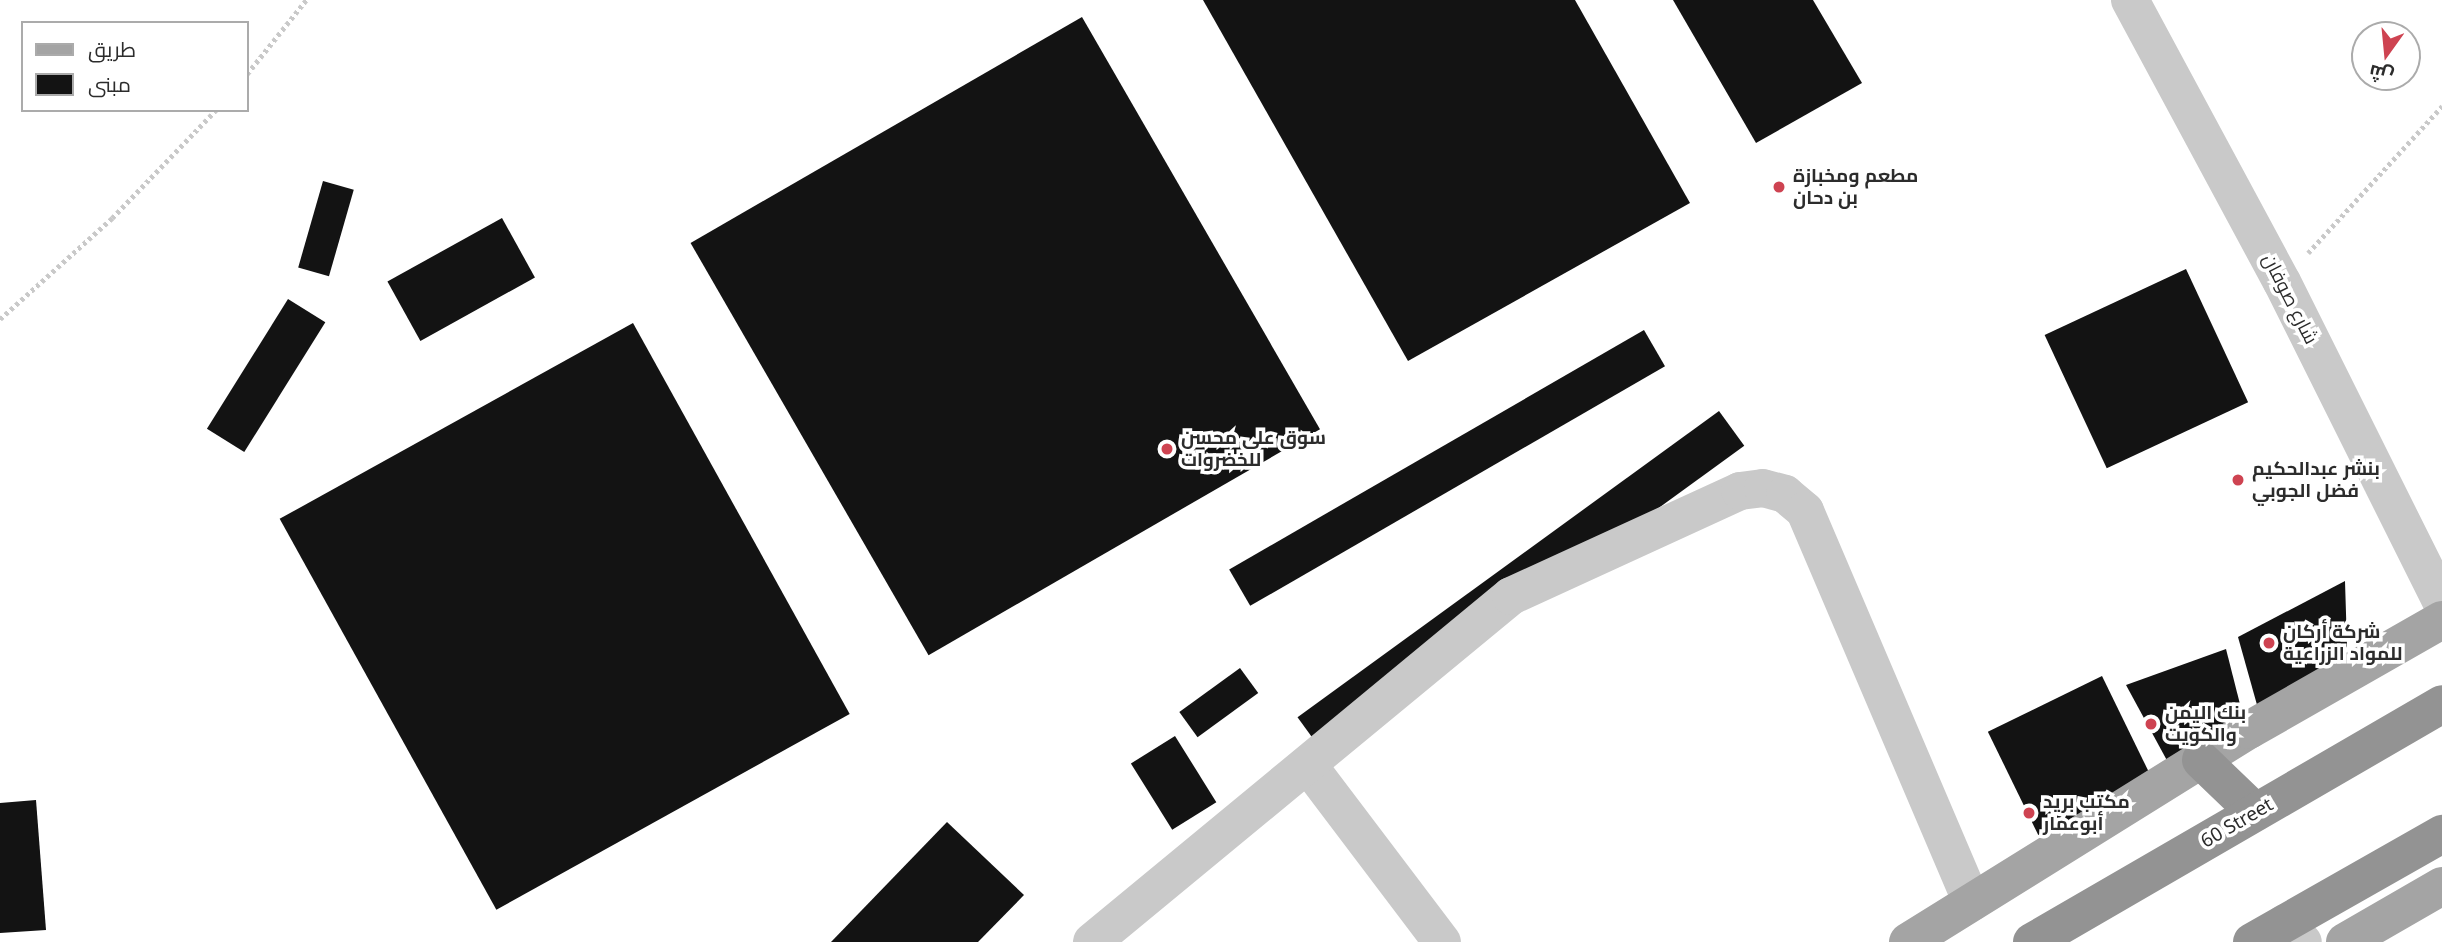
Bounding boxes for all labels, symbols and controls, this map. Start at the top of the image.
legend [21,21,248,112]
north arrow [2351,21,2421,91]
text: طريق [88,35,136,63]
text: ش [2366,59,2396,90]
text: مبنى [88,70,131,98]
place label: مطعم ومخبازة بن دحان [1793,165,1918,209]
marker: مطعم ومخبازة بن دحان [1771,179,1787,195]
street label: شارع صوفان [2258,250,2322,348]
place label: سوق علي محسن للخضروات [1181,427,1326,471]
marker: سوق علي محسن للخضروات [1159,441,1175,457]
place label: بنشر عبدالحكيم فضل الجوبي [2252,458,2380,502]
marker: بنشر عبدالحكيم فضل الجوبي [2230,472,2246,488]
place label: شركة أركان للمواد الزراعية [2283,621,2403,665]
marker: شركة أركان للمواد الزراعية [2261,635,2277,651]
place label: بنك اليمن والكويت [2165,702,2246,746]
marker: بنك اليمن والكويت [2143,716,2159,732]
place label: مكتب بريد أبوعمار [2043,791,2130,835]
street label: 60 Street [2197,793,2277,853]
marker: مكتب بريد أبوعمار [2021,805,2037,821]

